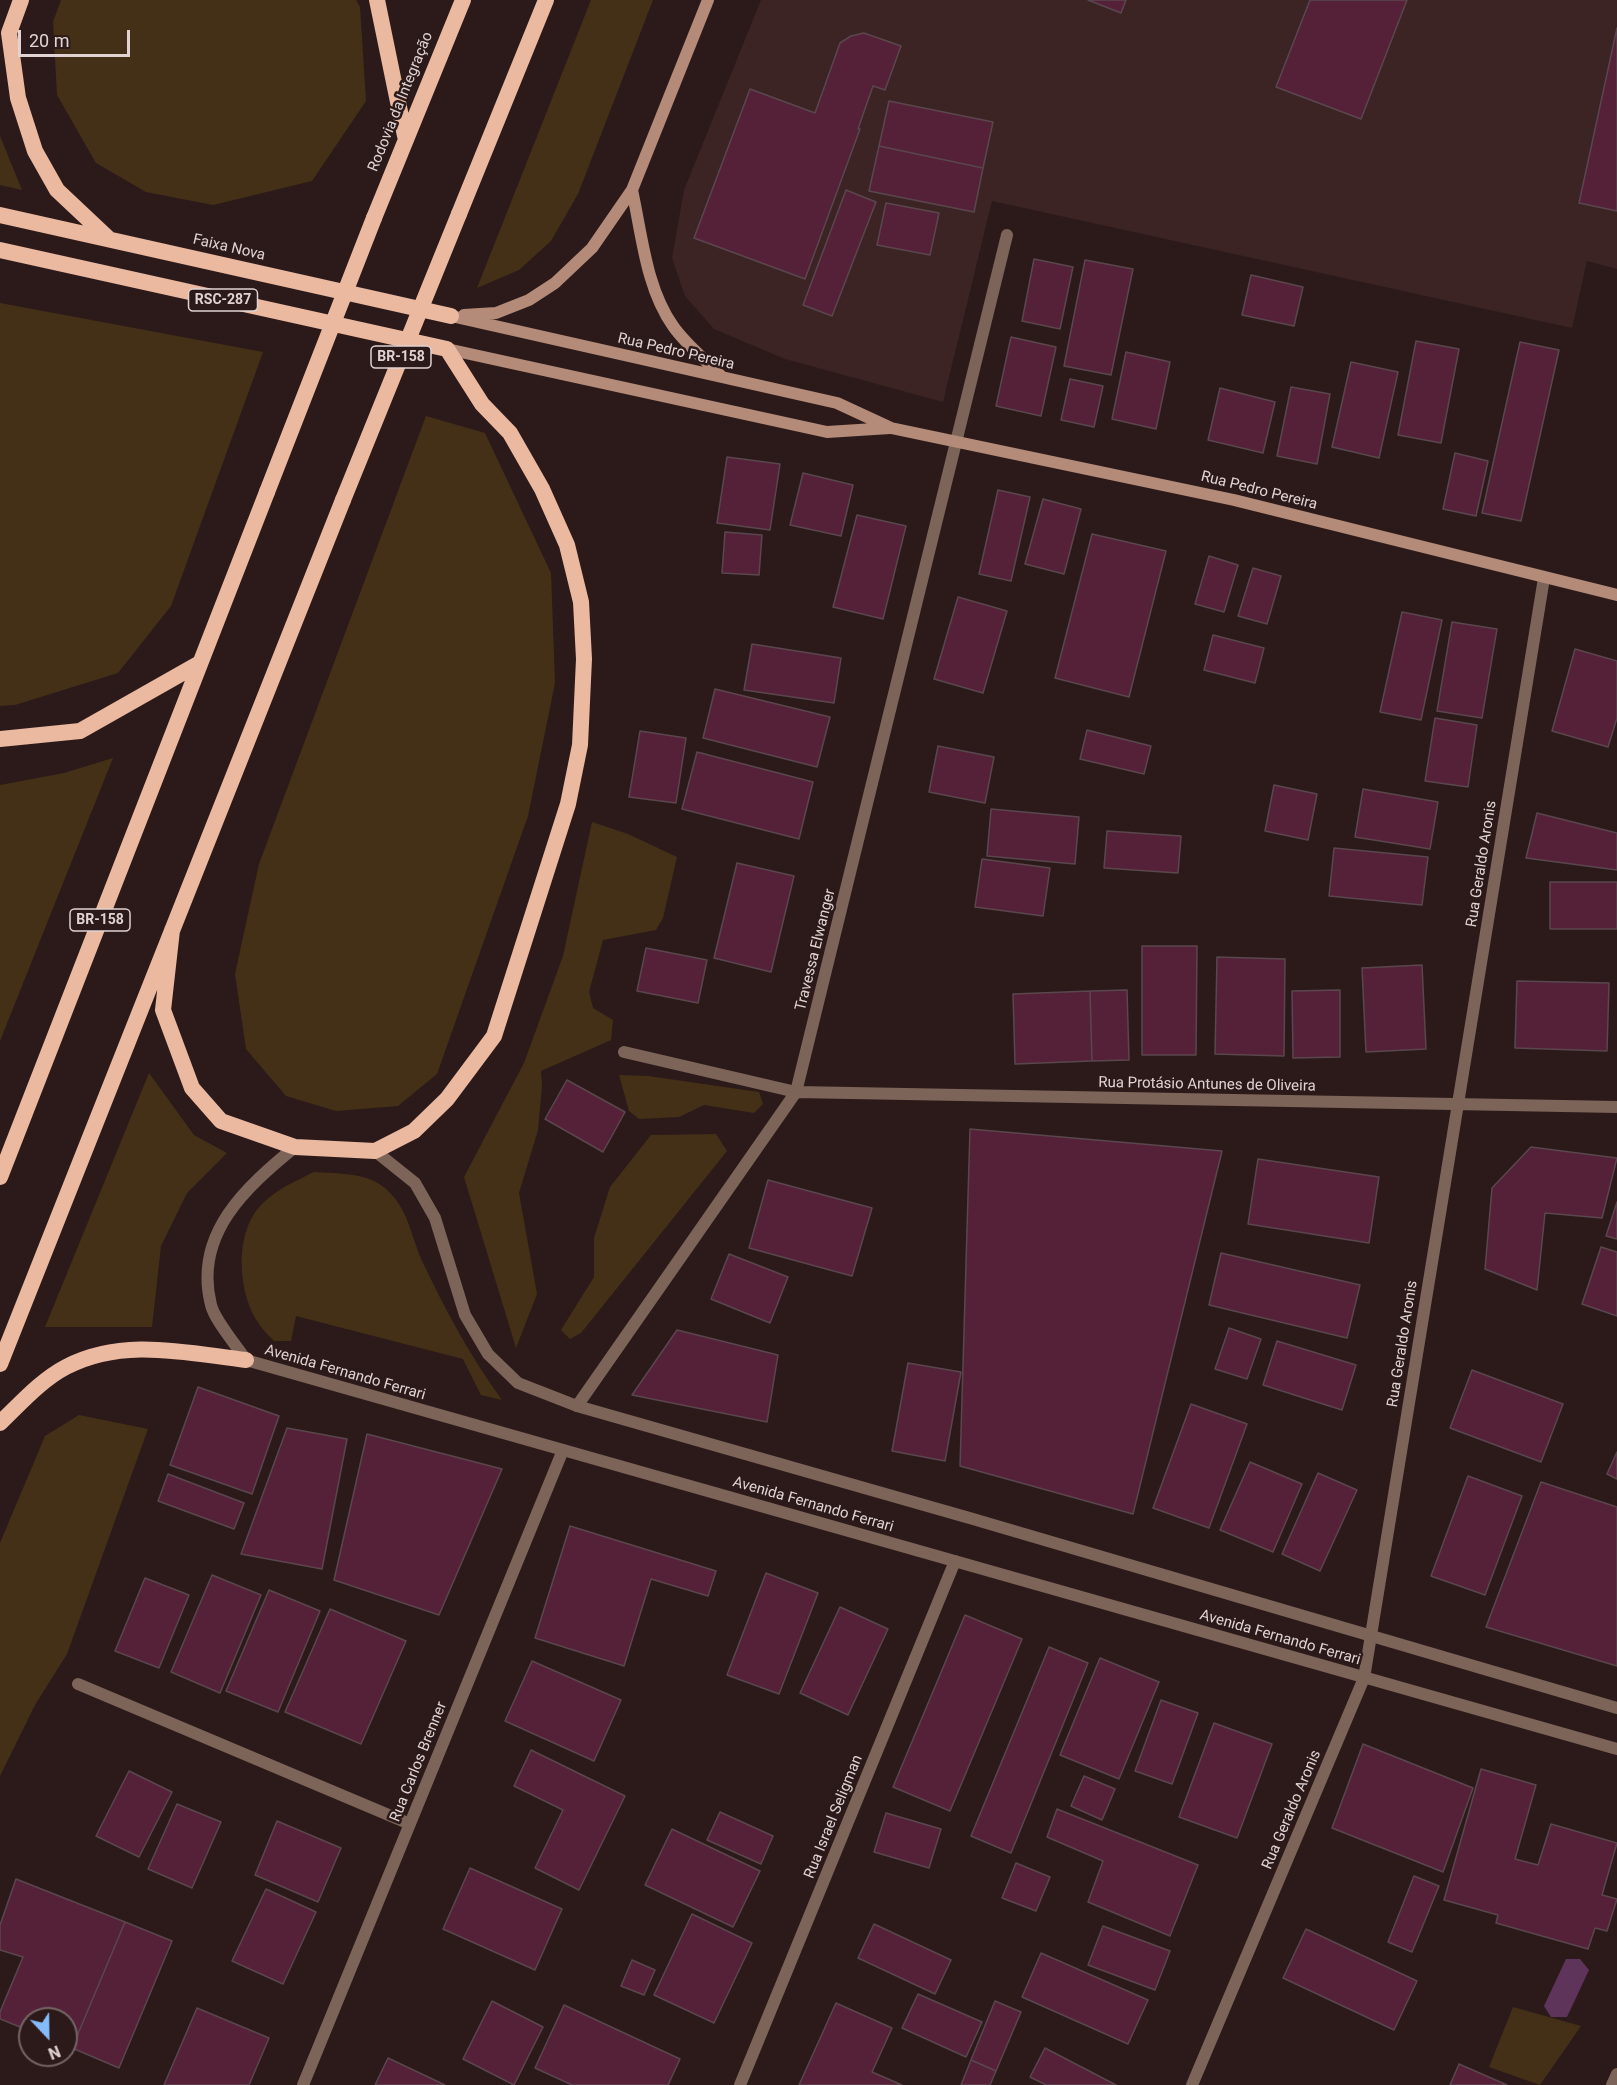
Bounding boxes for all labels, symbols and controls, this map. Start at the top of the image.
scale bar [21,18,134,56]
text: 20 m [29,30,69,51]
street label: Rodovia da Integração [365,30,437,174]
street label: Faixa Nova [191,231,267,265]
road number: RSC-287 [188,289,258,311]
street label: Rua Pedro Pereira [616,330,736,374]
road number: BR-158 [371,346,431,368]
street label: Rua Pedro Pereira [1199,468,1319,514]
street label: Rua Geraldo Aronis [1463,799,1501,929]
street label: Travessa Elwanger [792,887,840,1013]
road number: BR-158 [70,909,130,931]
street label: Rua Protásio Antunes de Oliveira [1098,1074,1316,1096]
street label: Rua Geraldo Aronis [1384,1279,1422,1409]
street label: Avenida Fernando Ferrari [263,1341,427,1405]
street label: Avenida Fernando Ferrari [731,1473,895,1537]
street label: Avenida Fernando Ferrari [1198,1606,1362,1670]
street label: Rua Carlos Brenner [387,1699,451,1825]
street label: Rua Geraldo Aronis [1259,1748,1325,1872]
street label: Rua Israel Seligman [801,1753,867,1881]
north arrow [18,2007,78,2067]
text: N [45,2041,63,2063]

